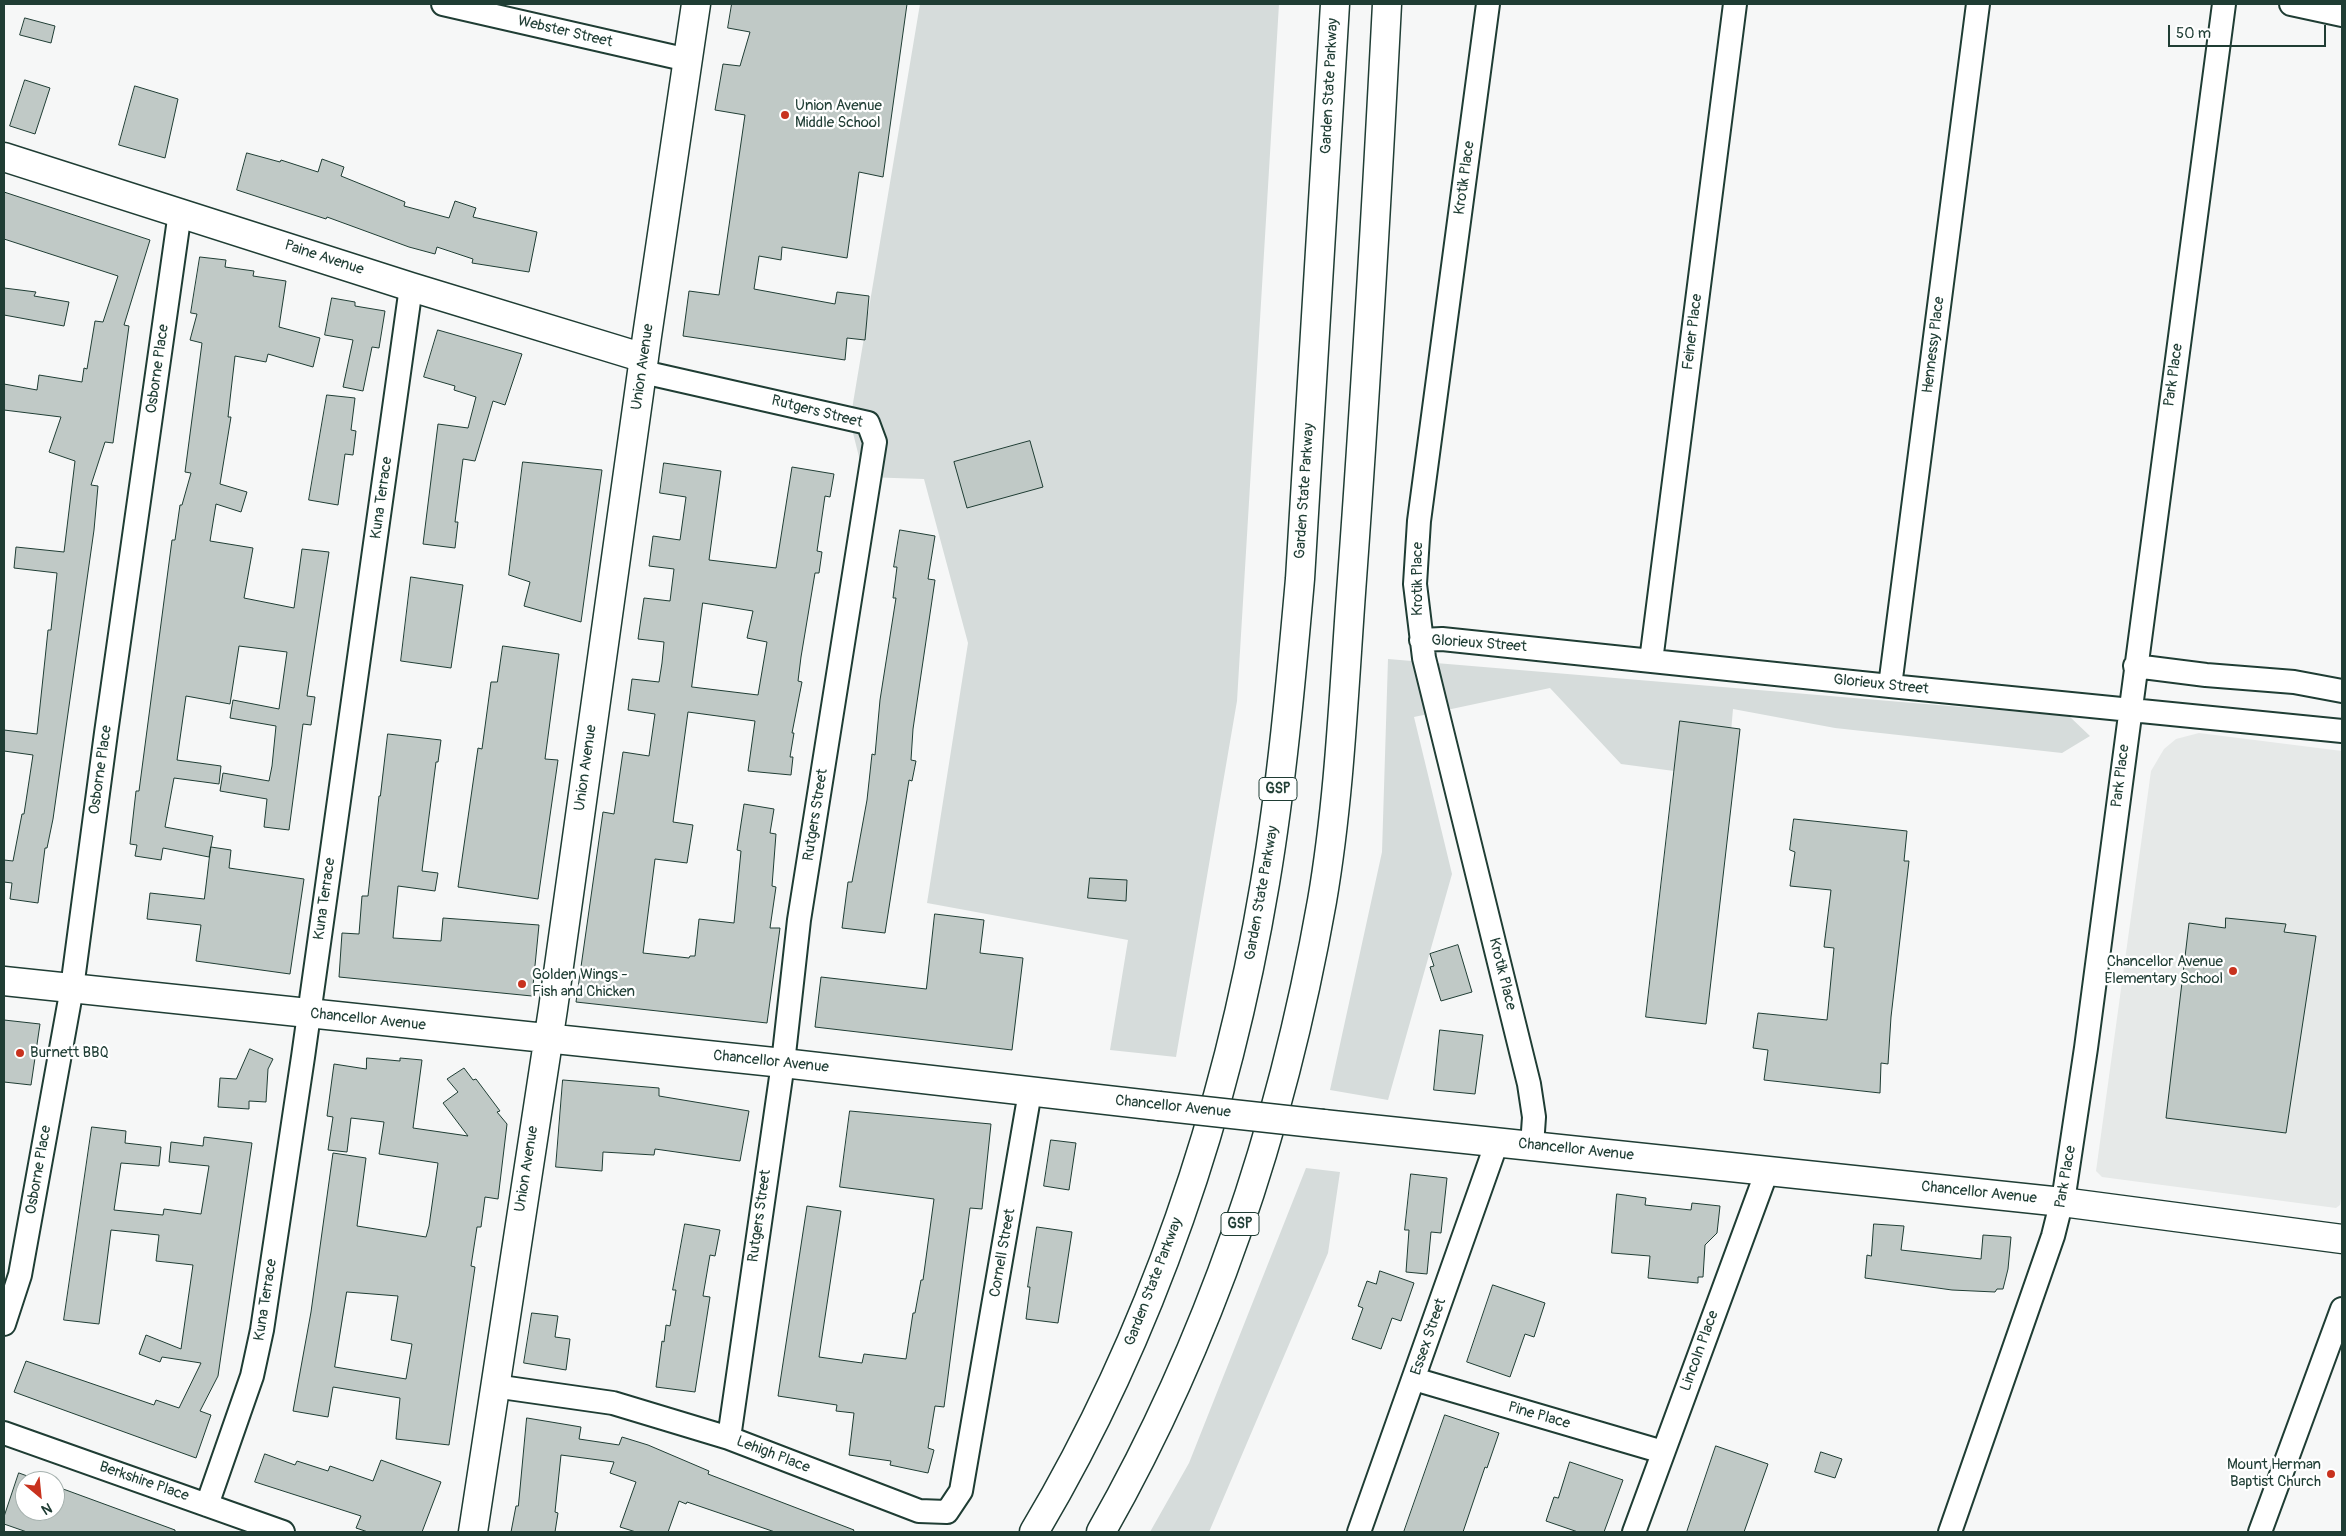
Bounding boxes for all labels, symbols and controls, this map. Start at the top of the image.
street label: Webster Street [516,12,614,52]
scale bar [2171,15,2328,47]
street label: Garden State Parkway [1317,18,1343,154]
text: 50 m [2176,24,2211,43]
place label: Union Avenue Middle School [795,97,882,132]
marker: Union Avenue Middle School [779,109,791,121]
street label: Krotik Place [1451,140,1479,216]
street label: Paine Avenue [282,237,366,279]
street label: Feiner Place [1679,293,1707,371]
street label: Hennessy Place [1919,296,1949,394]
street label: Osborne Place [143,323,173,415]
street label: Union Avenue [628,323,658,411]
street label: Park Place [2161,342,2187,408]
street label: Rutgers Street [770,392,864,432]
street label: Garden State Parkway [1291,422,1319,560]
street label: Kuna Terrace [367,456,397,540]
street label: Krotik Place [1409,542,1427,616]
street label: Glorieux Street [1431,632,1527,656]
street label: Glorieux Street [1832,671,1930,699]
street label: Osborne Place [86,724,116,816]
street label: Union Avenue [571,724,601,812]
street label: Park Place [2108,743,2134,809]
street label: Rutgers Street [800,768,832,862]
road number: GSP [1259,778,1297,801]
street label: Garden State Parkway [1241,824,1283,962]
street label: Kuna Terrace [310,857,340,941]
street label: Krotik Place [1484,936,1520,1012]
place label: Chancellor Avenue Elementary School [2105,953,2223,988]
marker: Chancellor Avenue Elementary School [2227,965,2239,977]
place label: Golden Wings - Fish and Chicken [532,966,635,1001]
marker: Golden Wings - Fish and Chicken [516,978,528,990]
street label: Chancellor Avenue [309,1005,427,1035]
place label: Burnett BBQ [30,1044,109,1062]
marker: Burnett BBQ [14,1047,26,1059]
street label: Chancellor Avenue [712,1047,830,1077]
street label: Chancellor Avenue [1114,1092,1232,1122]
street label: Osborne Place [22,1124,56,1216]
street label: Union Avenue [511,1125,543,1213]
street label: Chancellor Avenue [1517,1135,1635,1165]
street label: Park Place [2052,1144,2080,1210]
street label: Rutgers Street [745,1169,775,1263]
street label: Chancellor Avenue [1920,1178,2038,1208]
street label: Cornell Street [986,1207,1020,1299]
road number: GSP [1221,1212,1259,1236]
street label: Garden State Parkway [1121,1215,1187,1349]
street label: Kuna Terrace [251,1258,281,1342]
street label: Essex Street [1407,1296,1451,1378]
street label: Lincoln Place [1677,1308,1723,1394]
street label: Pine Place [1506,1399,1572,1433]
street label: Lehigh Place [734,1433,812,1477]
place label: Mount Herman Baptist Church [2227,1456,2321,1491]
street label: Berkshire Place [97,1458,191,1506]
marker: Mount Herman Baptist Church [2325,1468,2337,1480]
north arrow [15,1471,65,1521]
text: N [39,1499,55,1519]

